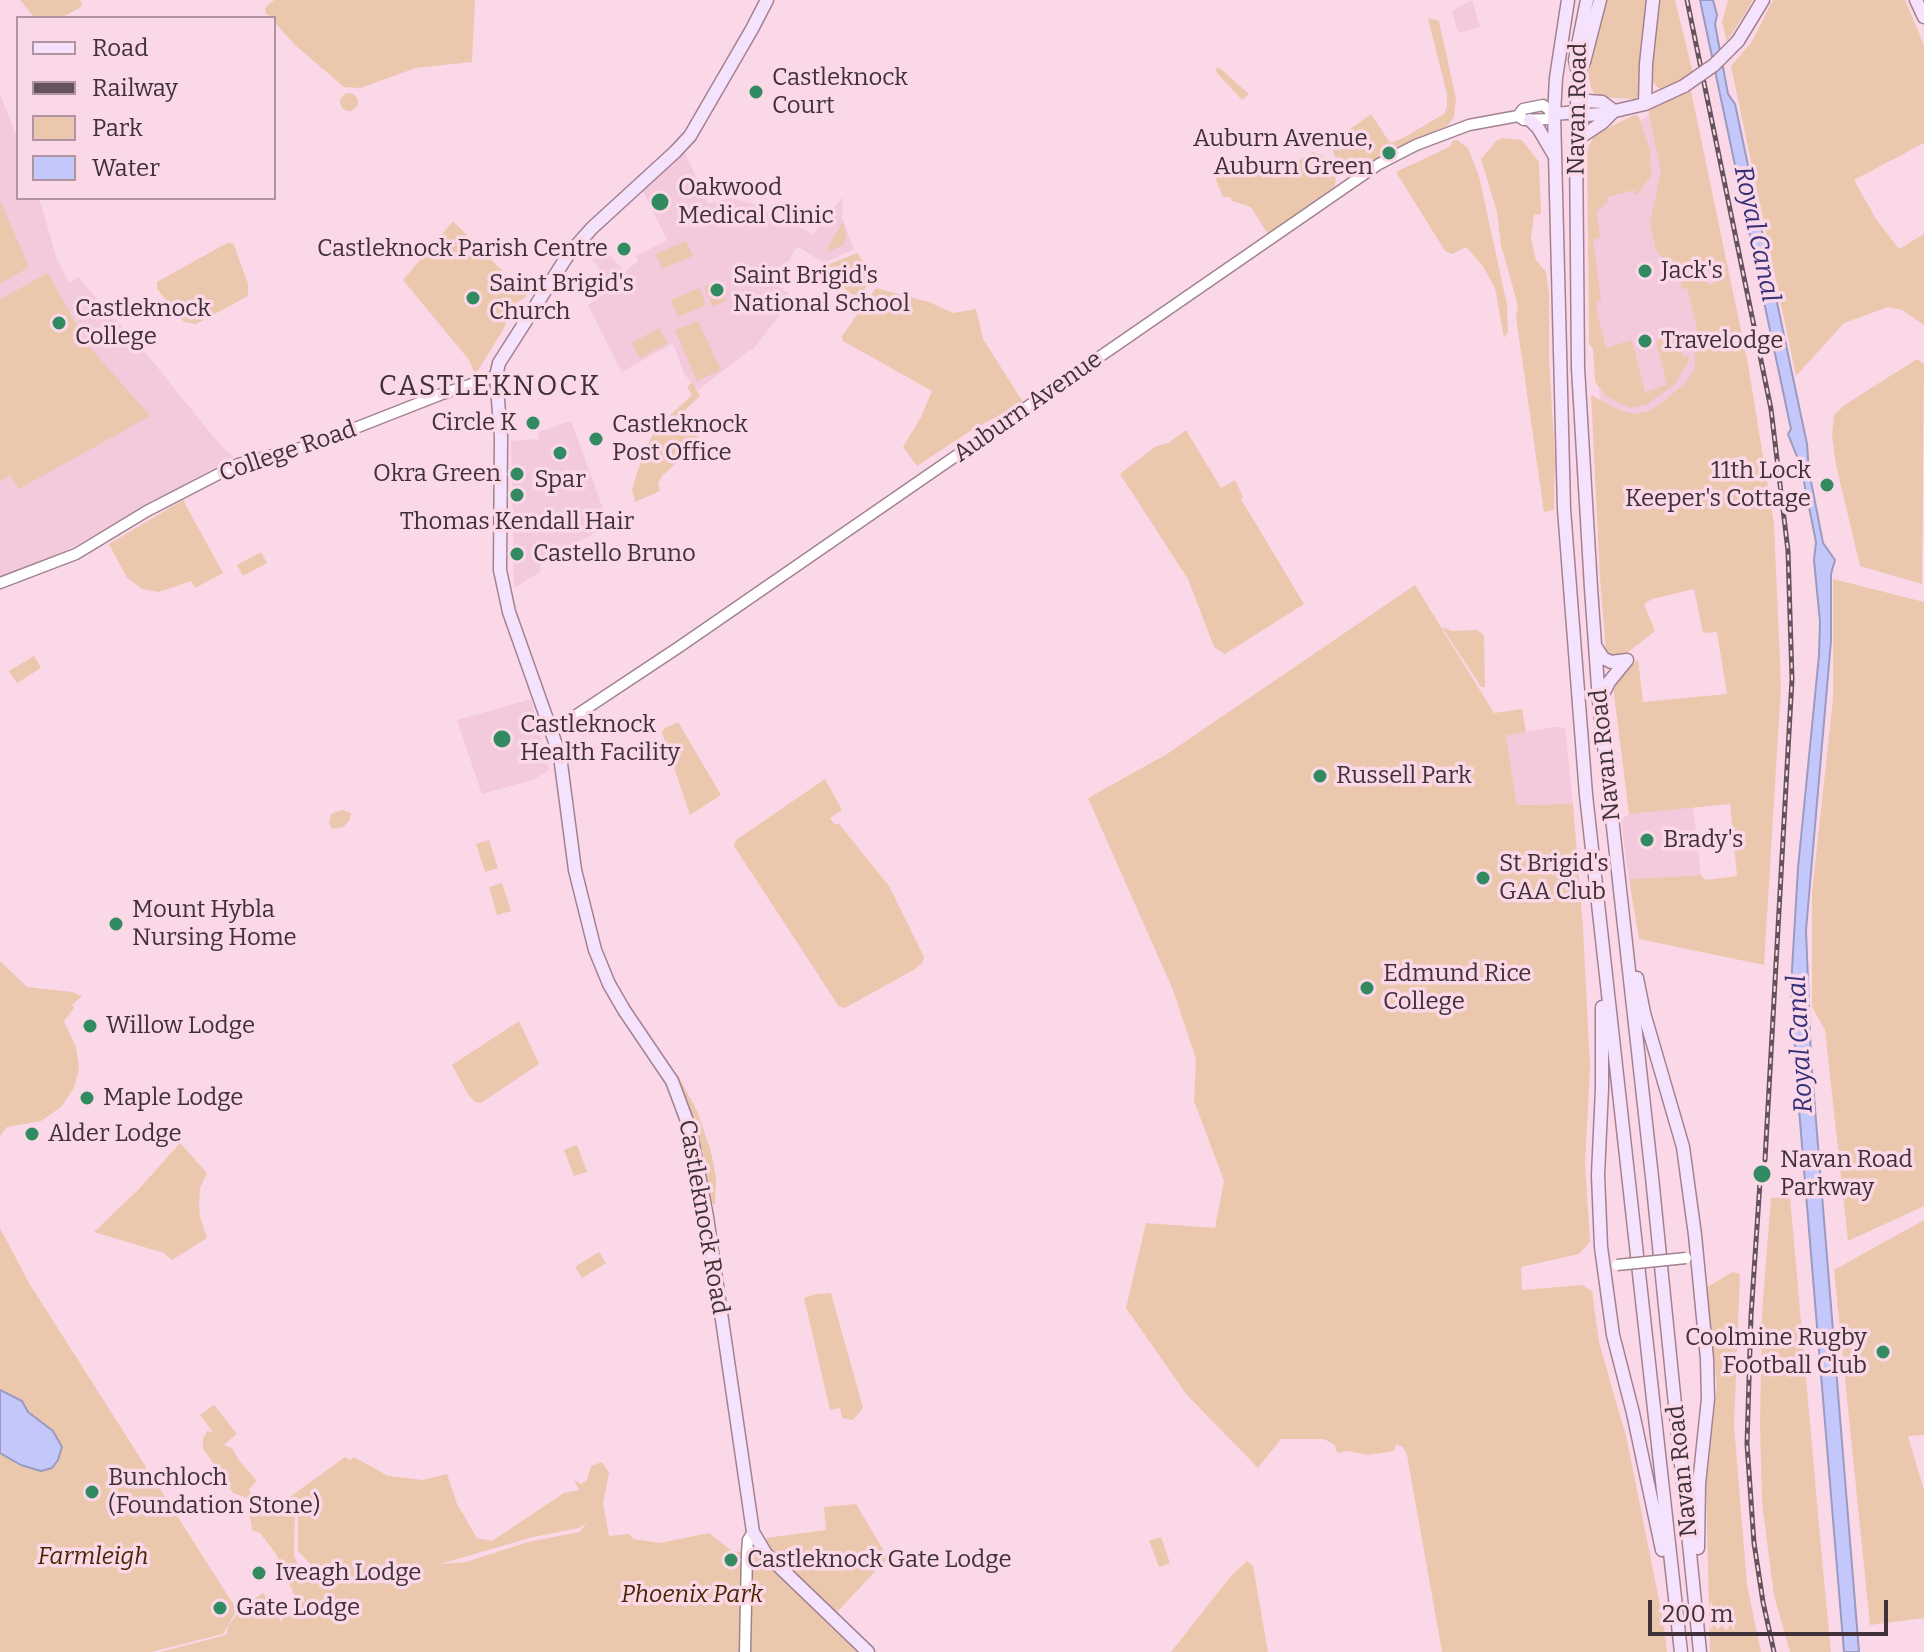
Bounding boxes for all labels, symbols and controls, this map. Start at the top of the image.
legend [16,16,276,200]
text: Road [92,34,148,62]
street label: Navan Road [1562,42,1594,176]
place label: Castleknock Court [772,64,908,120]
text: Railway [92,74,178,102]
marker: Castleknock Court [747,83,765,101]
text: Park [92,114,143,142]
place label: Auburn Avenue, Auburn Green [1193,125,1373,181]
marker: Auburn Avenue, Auburn Green [1380,144,1398,162]
text: Water [92,154,160,182]
water label: Royal Canal [1726,163,1786,305]
place label: Oakwood Medical Clinic [678,174,834,230]
marker: Oakwood Medical Clinic [649,191,671,213]
place label: Castleknock Parish Centre [317,235,608,263]
marker: Castleknock Parish Centre [615,240,633,258]
place label: Jack's [1661,257,1723,285]
place label: Saint Brigid's National School [733,262,910,318]
marker: Jack's [1636,262,1654,280]
place label: Saint Brigid's Church [489,270,634,326]
marker: Saint Brigid's National School [708,281,726,299]
marker: Saint Brigid's Church [464,289,482,307]
place label: Castleknock College [75,295,211,351]
marker: Castleknock College [50,314,68,332]
place label: Travelodge [1661,327,1783,355]
marker: Travelodge [1636,332,1654,350]
street label: Auburn Avenue [948,345,1108,469]
district label: CASTLEKNOCK [379,370,601,404]
place label: Circle K [431,409,517,437]
place label: Castleknock Post Office [612,411,748,467]
marker: Circle K [524,414,542,432]
street label: College Road [216,415,360,489]
marker: Castleknock Post Office [587,430,605,448]
marker: Spar [551,444,569,462]
place label: 11th Lock Keeper's Cottage [1625,457,1811,513]
place label: Okra Green [373,460,501,488]
marker: Okra Green [508,465,526,483]
place label: Spar [534,466,586,494]
marker: 11th Lock Keeper's Cottage [1818,476,1836,494]
marker: Thomas Kendall Hair [508,486,526,504]
place label: Thomas Kendall Hair [400,508,634,536]
place label: Castello Bruno [533,540,696,568]
marker: Castello Bruno [508,545,526,563]
street label: Navan Road [1585,687,1627,823]
place label: Castleknock Health Facility [520,711,680,767]
marker: Castleknock Health Facility [491,728,513,750]
place label: Russell Park [1336,762,1472,790]
marker: Russell Park [1311,767,1329,785]
place label: Brady's [1663,826,1743,854]
marker: Brady's [1638,831,1656,849]
place label: St Brigid's GAA Club [1499,850,1609,906]
marker: St Brigid's GAA Club [1474,869,1492,887]
place label: Mount Hybla Nursing Home [132,896,297,952]
marker: Mount Hybla Nursing Home [107,915,125,933]
place label: Edmund Rice College [1383,960,1531,1016]
water label: Royal Canal [1782,974,1820,1114]
marker: Edmund Rice College [1358,979,1376,997]
place label: Willow Lodge [106,1012,255,1040]
marker: Willow Lodge [81,1017,99,1035]
place label: Maple Lodge [103,1084,243,1112]
marker: Maple Lodge [78,1089,96,1107]
street label: Castleknock Road [672,1118,734,1316]
place label: Alder Lodge [48,1120,182,1148]
marker: Alder Lodge [23,1125,41,1143]
place label: Navan Road Parkway [1780,1146,1913,1202]
marker: Navan Road Parkway [1751,1163,1773,1185]
place label: Coolmine Rugby Football Club [1685,1324,1867,1380]
marker: Coolmine Rugby Football Club [1874,1343,1892,1361]
street label: Navan Road [1662,1403,1704,1539]
place label: Bunchloch (Foundation Stone) [108,1464,320,1520]
marker: Bunchloch (Foundation Stone) [83,1483,101,1501]
park label: Farmleigh [37,1543,149,1571]
place label: Castleknock Gate Lodge [747,1546,1012,1574]
marker: Castleknock Gate Lodge [722,1551,740,1569]
place label: Iveagh Lodge [275,1559,421,1587]
marker: Iveagh Lodge [250,1564,268,1582]
park label: Phoenix Park [621,1581,763,1609]
scale bar [1652,1584,1892,1634]
place label: Gate Lodge [236,1594,360,1622]
marker: Gate Lodge [211,1599,229,1617]
text: 200 m [1662,1600,1734,1628]

